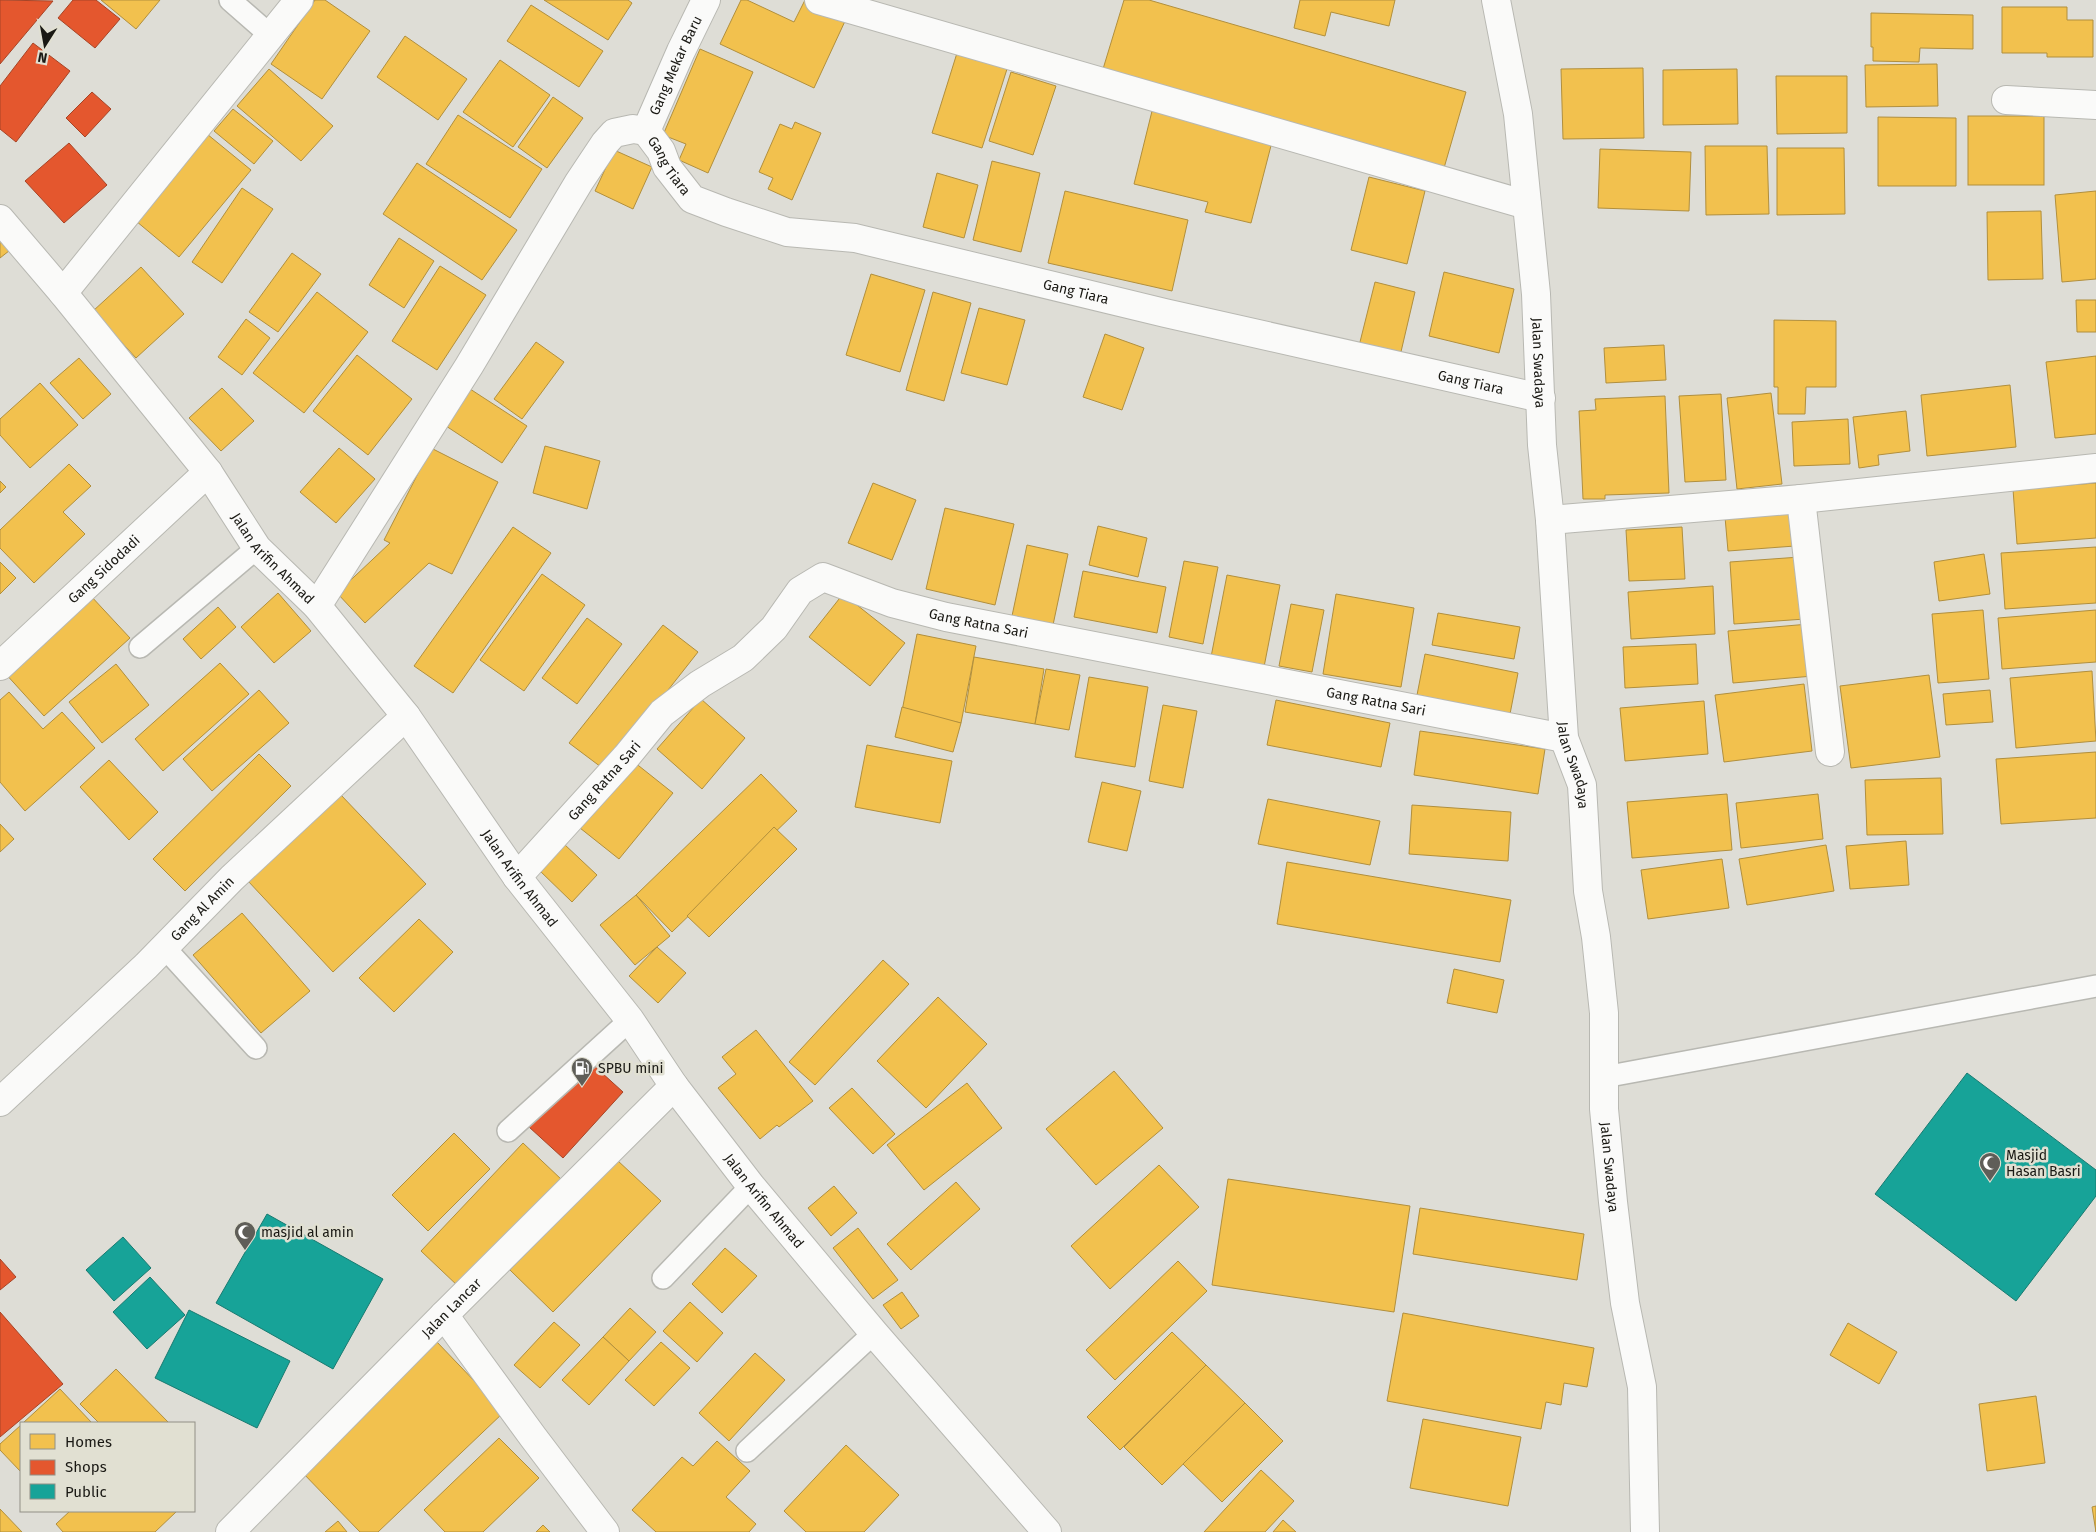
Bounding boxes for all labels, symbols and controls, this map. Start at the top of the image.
street label: Gang Mekar Baru [646,13,706,118]
north arrow [20,20,70,70]
text: N [36,48,49,67]
street label: Gang Tiara [644,133,694,199]
street label: Gang Tiara [1041,276,1111,308]
street label: Jalan Swadaya [1528,317,1549,409]
street label: Gang Tiara [1436,367,1505,398]
street label: Jalan Arifin Ahmad [228,510,318,608]
street label: Gang Sidodadi [65,532,144,607]
street label: Gang Ratna Sari [927,605,1030,642]
street label: Gang Ratna Sari [1325,684,1427,720]
street label: Jalan Swadaya [1554,721,1591,809]
street label: Gang Ratna Sari [565,738,645,824]
street label: Jalan Arifin Ahmad [478,826,561,930]
street label: Gang Al Amin [167,873,238,945]
fuel station icon: SPBU mini [570,1056,594,1087]
place label: SPBU mini [598,1060,663,1077]
street label: Jalan Swadaya [1596,1121,1622,1213]
place label: Masjid Hasan Basri [2006,1147,2081,1180]
street label: Jalan Arifin Ahmad [720,1150,807,1252]
mosque icon: Masjid Hasan Basri [1978,1151,2002,1182]
mosque icon: masjid al amin [233,1220,257,1251]
place label: masjid al amin [261,1224,354,1241]
street label: Jalan Lancar [418,1274,486,1342]
legend [20,1422,195,1512]
text: Homes [65,1433,112,1451]
text: Shops [65,1458,107,1476]
text: Public [65,1483,107,1501]

